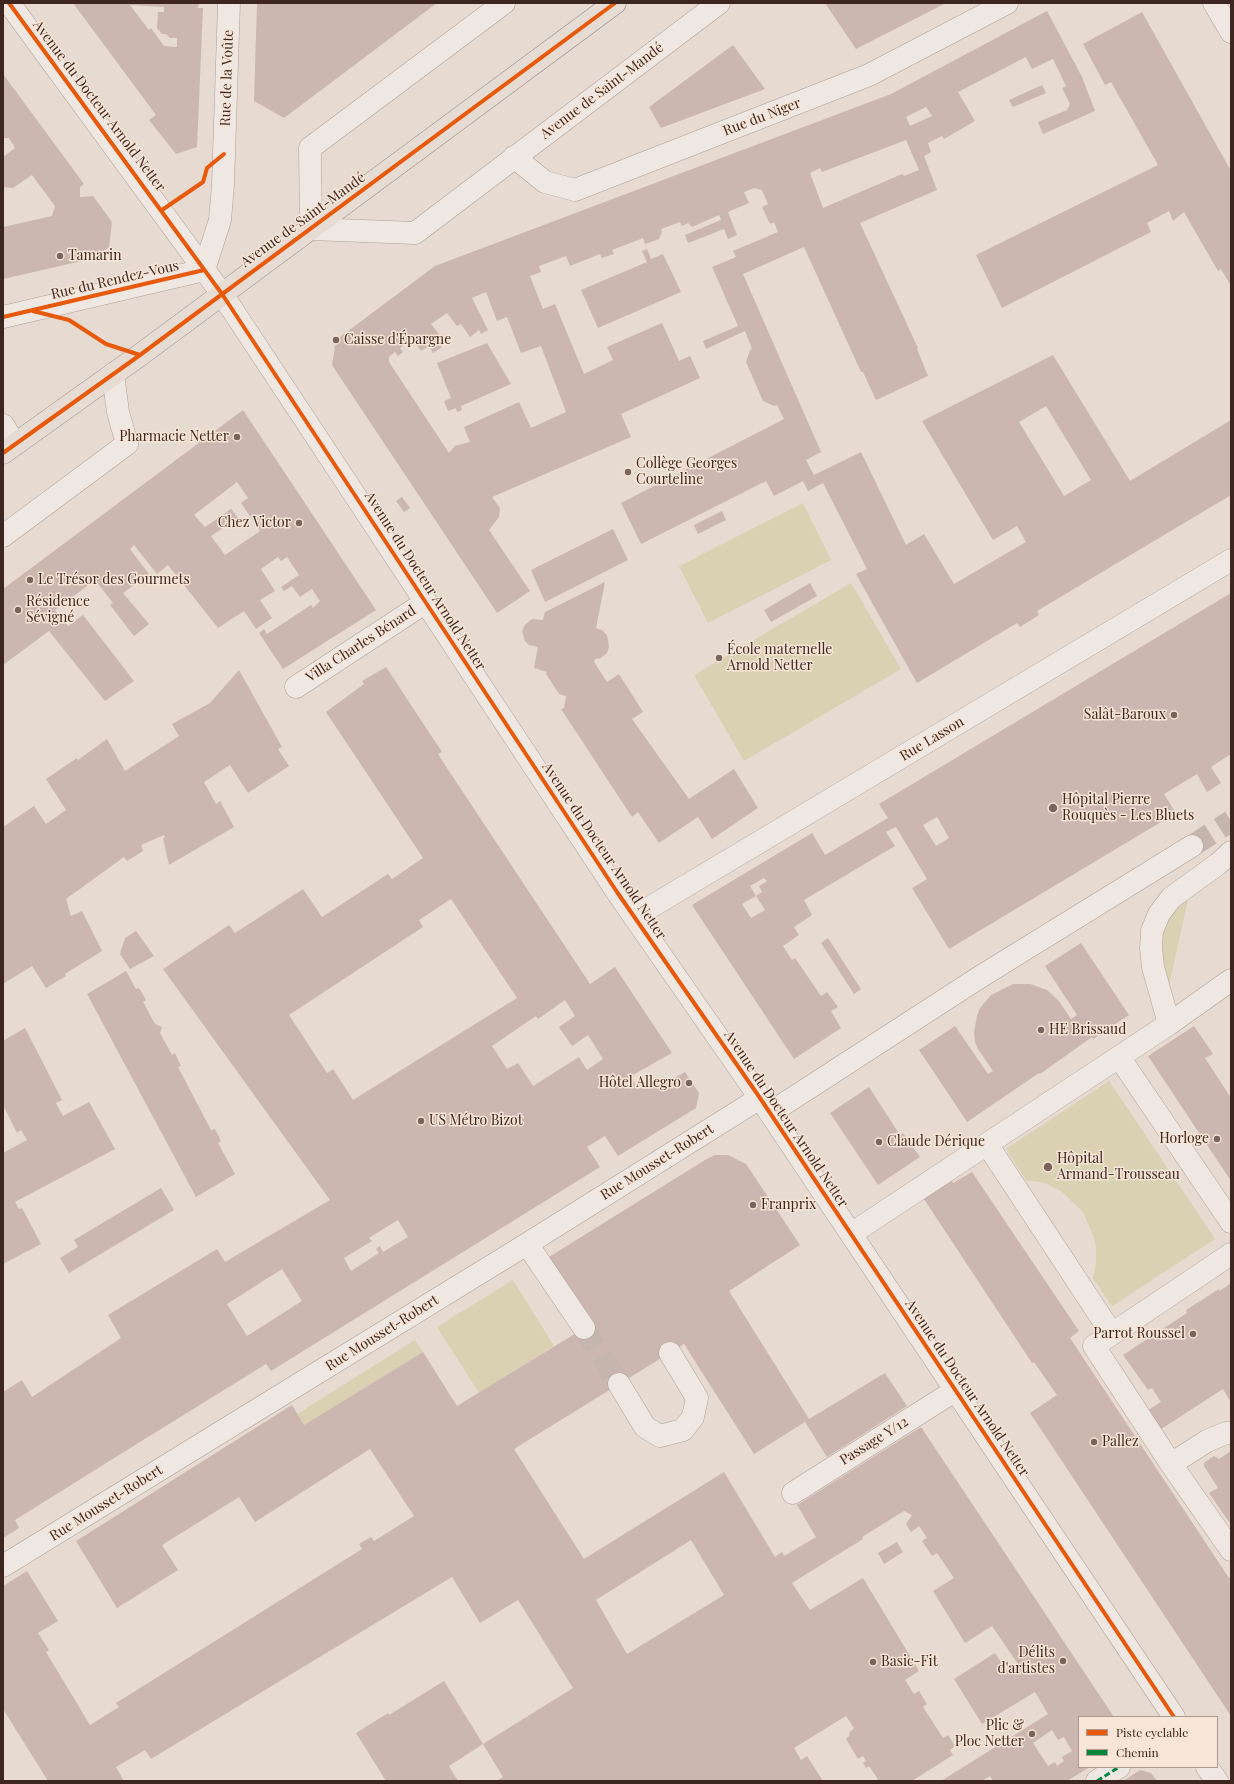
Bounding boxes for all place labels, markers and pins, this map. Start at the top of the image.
place label: Tamarin [68,248,122,264]
marker: Tamarin [55,251,65,261]
place label: Caisse d'Épargne [344,332,451,348]
marker: Caisse d'Épargne [331,335,341,345]
place label: Pharmacie Netter [119,429,229,445]
marker: Pharmacie Netter [232,432,242,442]
place label: Collège Georges Courteline [636,456,737,488]
marker: Collège Georges Courteline [623,467,633,477]
place label: Chez Victor [218,515,291,531]
marker: Chez Victor [294,518,304,528]
place label: Le Trésor des Gourmets [38,572,190,588]
marker: Le Trésor des Gourmets [25,575,35,585]
place label: Résidence Sévigné [26,594,90,626]
marker: Résidence Sévigné [13,605,23,615]
place label: École maternelle Arnold Netter [727,642,832,674]
marker: École maternelle Arnold Netter [714,653,724,663]
place label: Salât-Baroux [1084,707,1166,723]
marker: Salât-Baroux [1169,710,1179,720]
place label: Hôpital Pierre Rouquès - Les Bluets [1062,792,1194,824]
marker: Hôpital Pierre Rouquès - Les Bluets [1047,802,1059,814]
place label: HE Brissaud [1049,1022,1126,1038]
marker: HE Brissaud [1036,1025,1046,1035]
place label: Hôtel Allegro [599,1075,681,1091]
marker: Hôtel Allegro [684,1078,694,1088]
place label: US Métro Bizot [429,1113,523,1129]
marker: US Métro Bizot [416,1116,426,1126]
place label: Horloge [1159,1131,1209,1147]
place label: Claude Dérique [887,1134,985,1150]
marker: Horloge [1212,1134,1222,1144]
marker: Claude Dérique [874,1137,884,1147]
place label: Hôpital Armand-Trousseau [1057,1151,1180,1184]
marker: Hôpital Armand-Trousseau [1042,1161,1054,1173]
place label: Franprix [761,1197,816,1213]
marker: Franprix [748,1200,758,1210]
place label: Parrot Roussel [1093,1326,1185,1342]
marker: Parrot Roussel [1188,1329,1198,1339]
place label: Pallez [1102,1434,1139,1450]
marker: Pallez [1089,1437,1099,1447]
place label: Délits d'artistes [998,1645,1055,1678]
place label: Basic-Fit [881,1654,938,1670]
marker: Délits d'artistes [1058,1656,1068,1666]
marker: Basic-Fit [868,1657,878,1667]
place label: Plic & Ploc Netter [955,1718,1024,1750]
marker: Plic & Ploc Netter [1027,1729,1037,1739]

